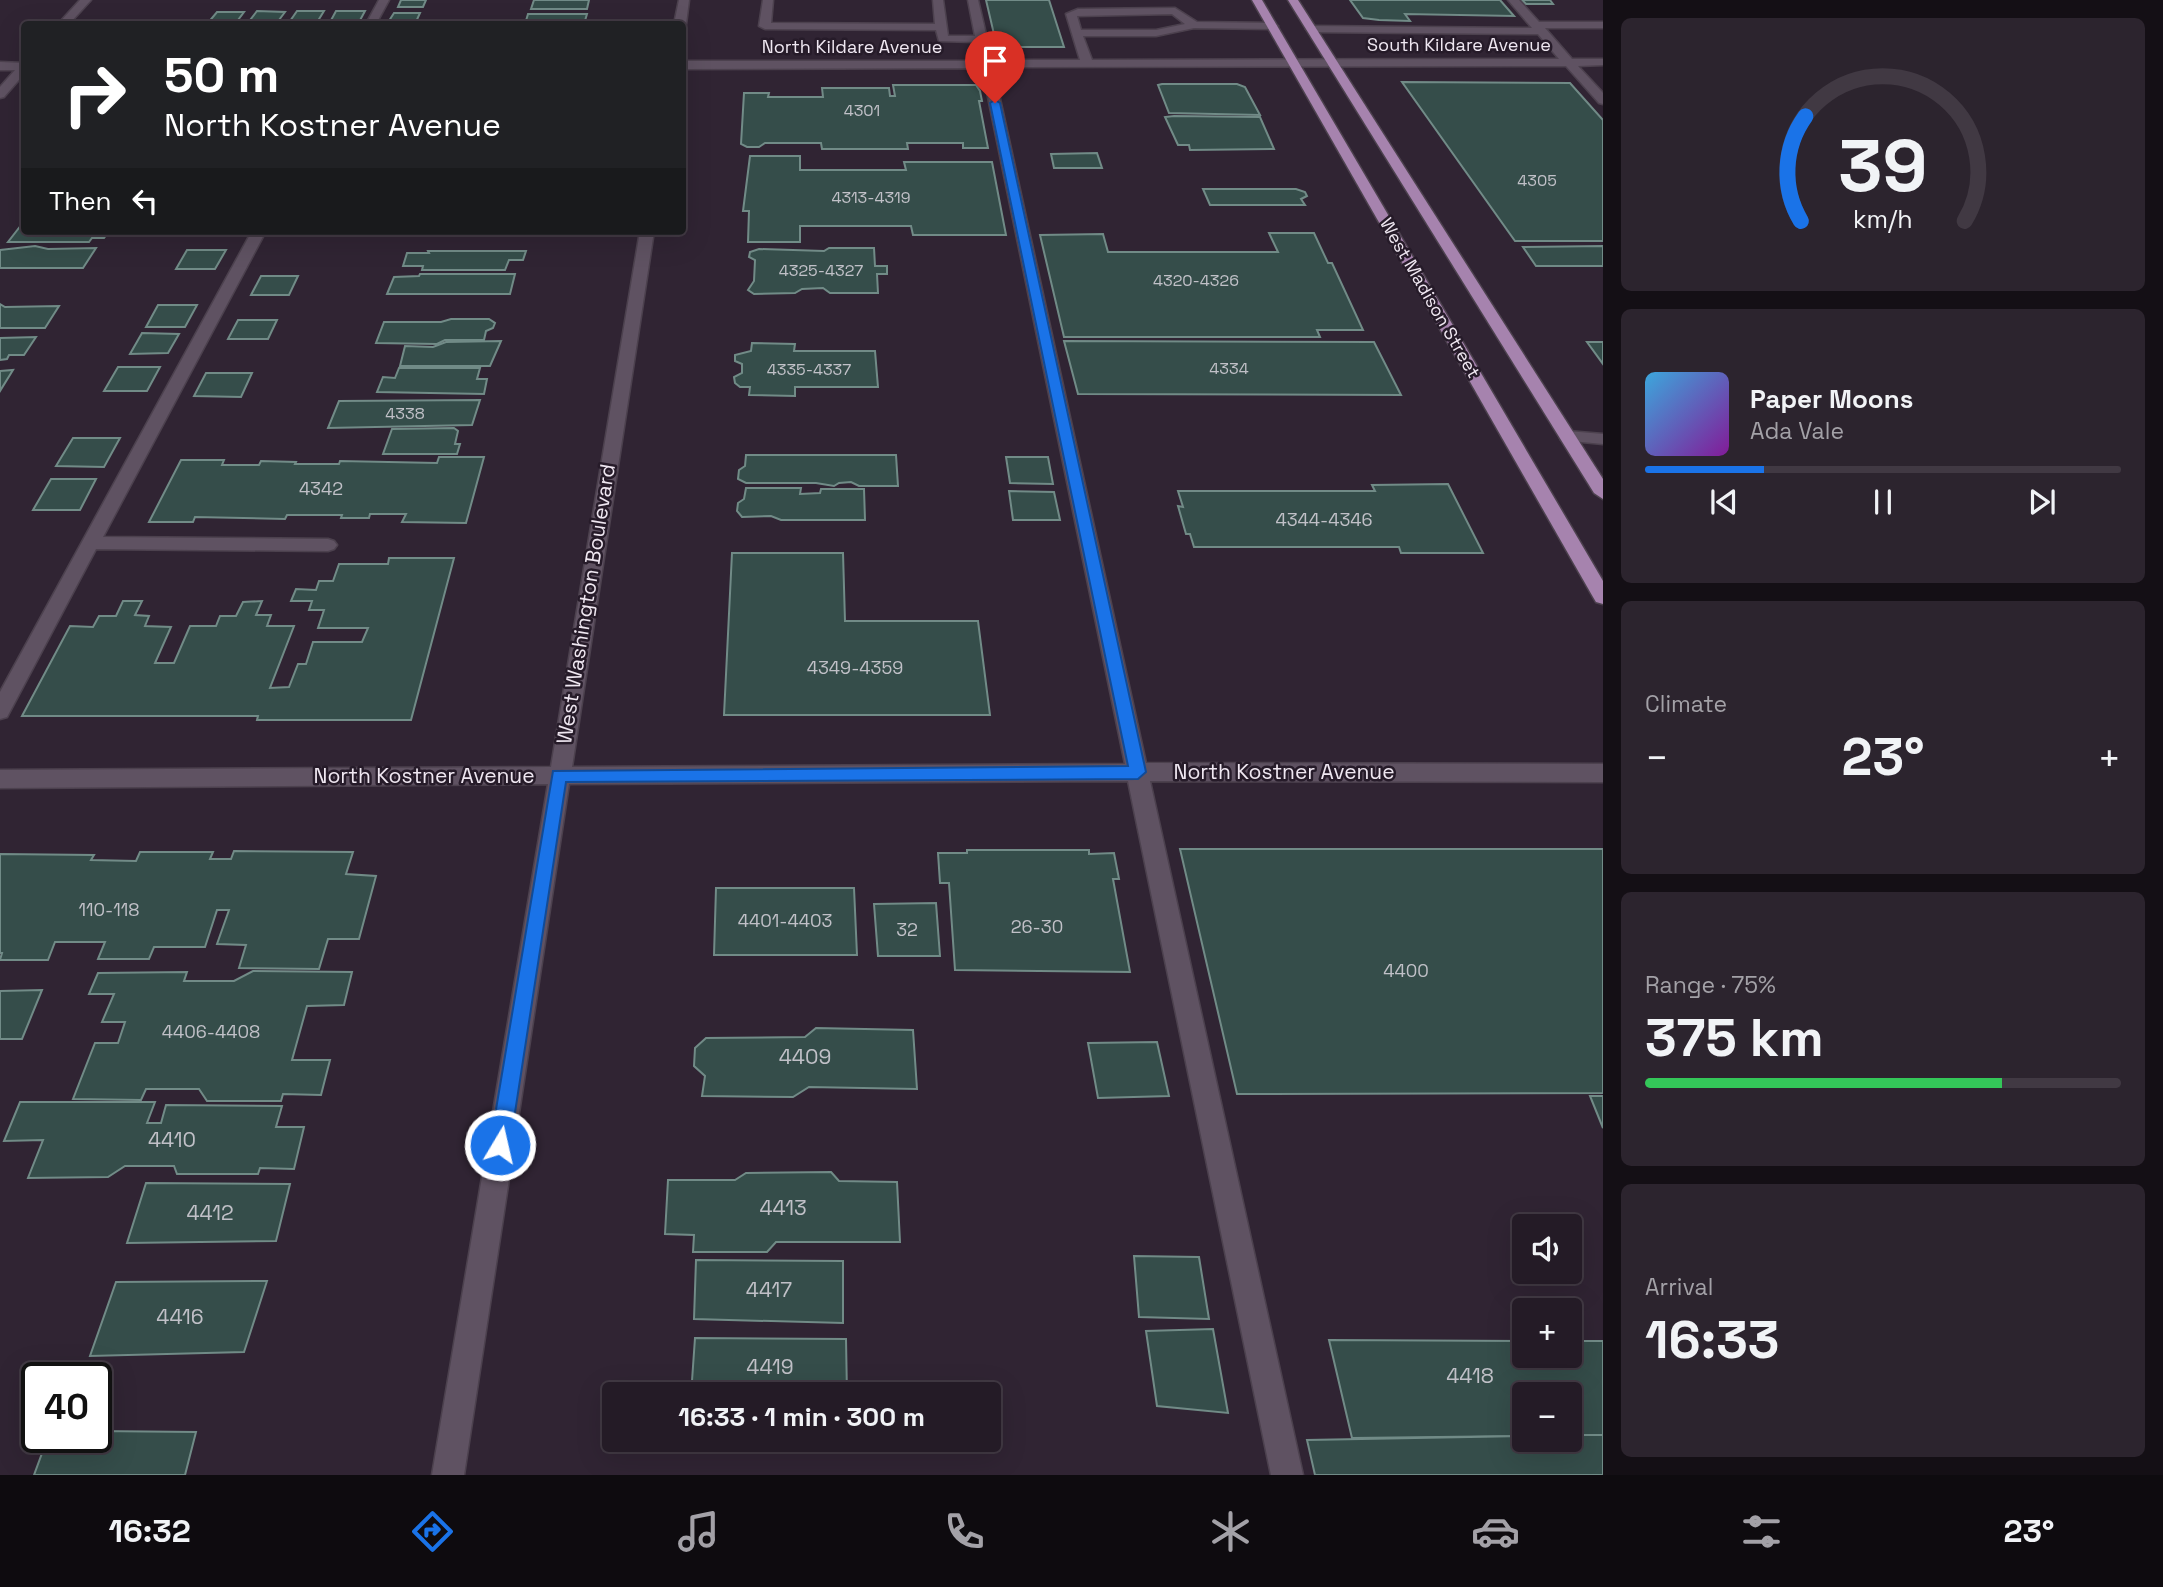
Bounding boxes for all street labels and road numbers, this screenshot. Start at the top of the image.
street label: South Kildare Avenue [1367,33,1551,56]
street label: North Kildare Avenue [762,35,942,58]
street label: West Madison Street [1375,213,1486,382]
street label: West Washington Boulevard [550,462,621,746]
street label: North Kostner Avenue [1173,758,1395,785]
street label: North Kostner Avenue [313,762,535,789]

